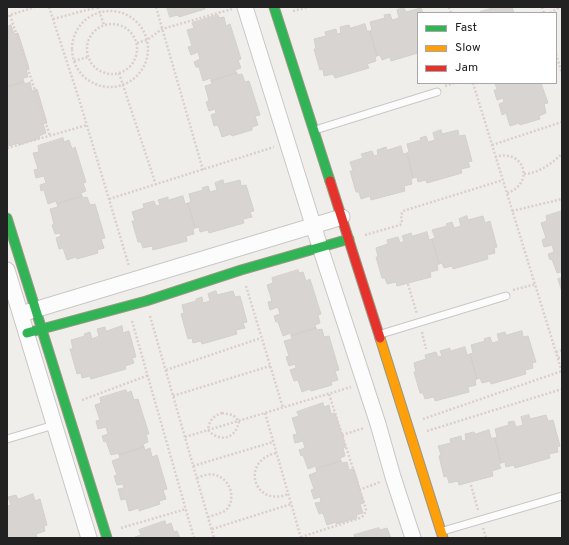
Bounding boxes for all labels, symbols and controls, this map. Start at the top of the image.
legend [417,12,557,84]
text: Fast [455,20,477,36]
text: Slow [455,40,481,56]
text: Jam [455,60,478,76]

